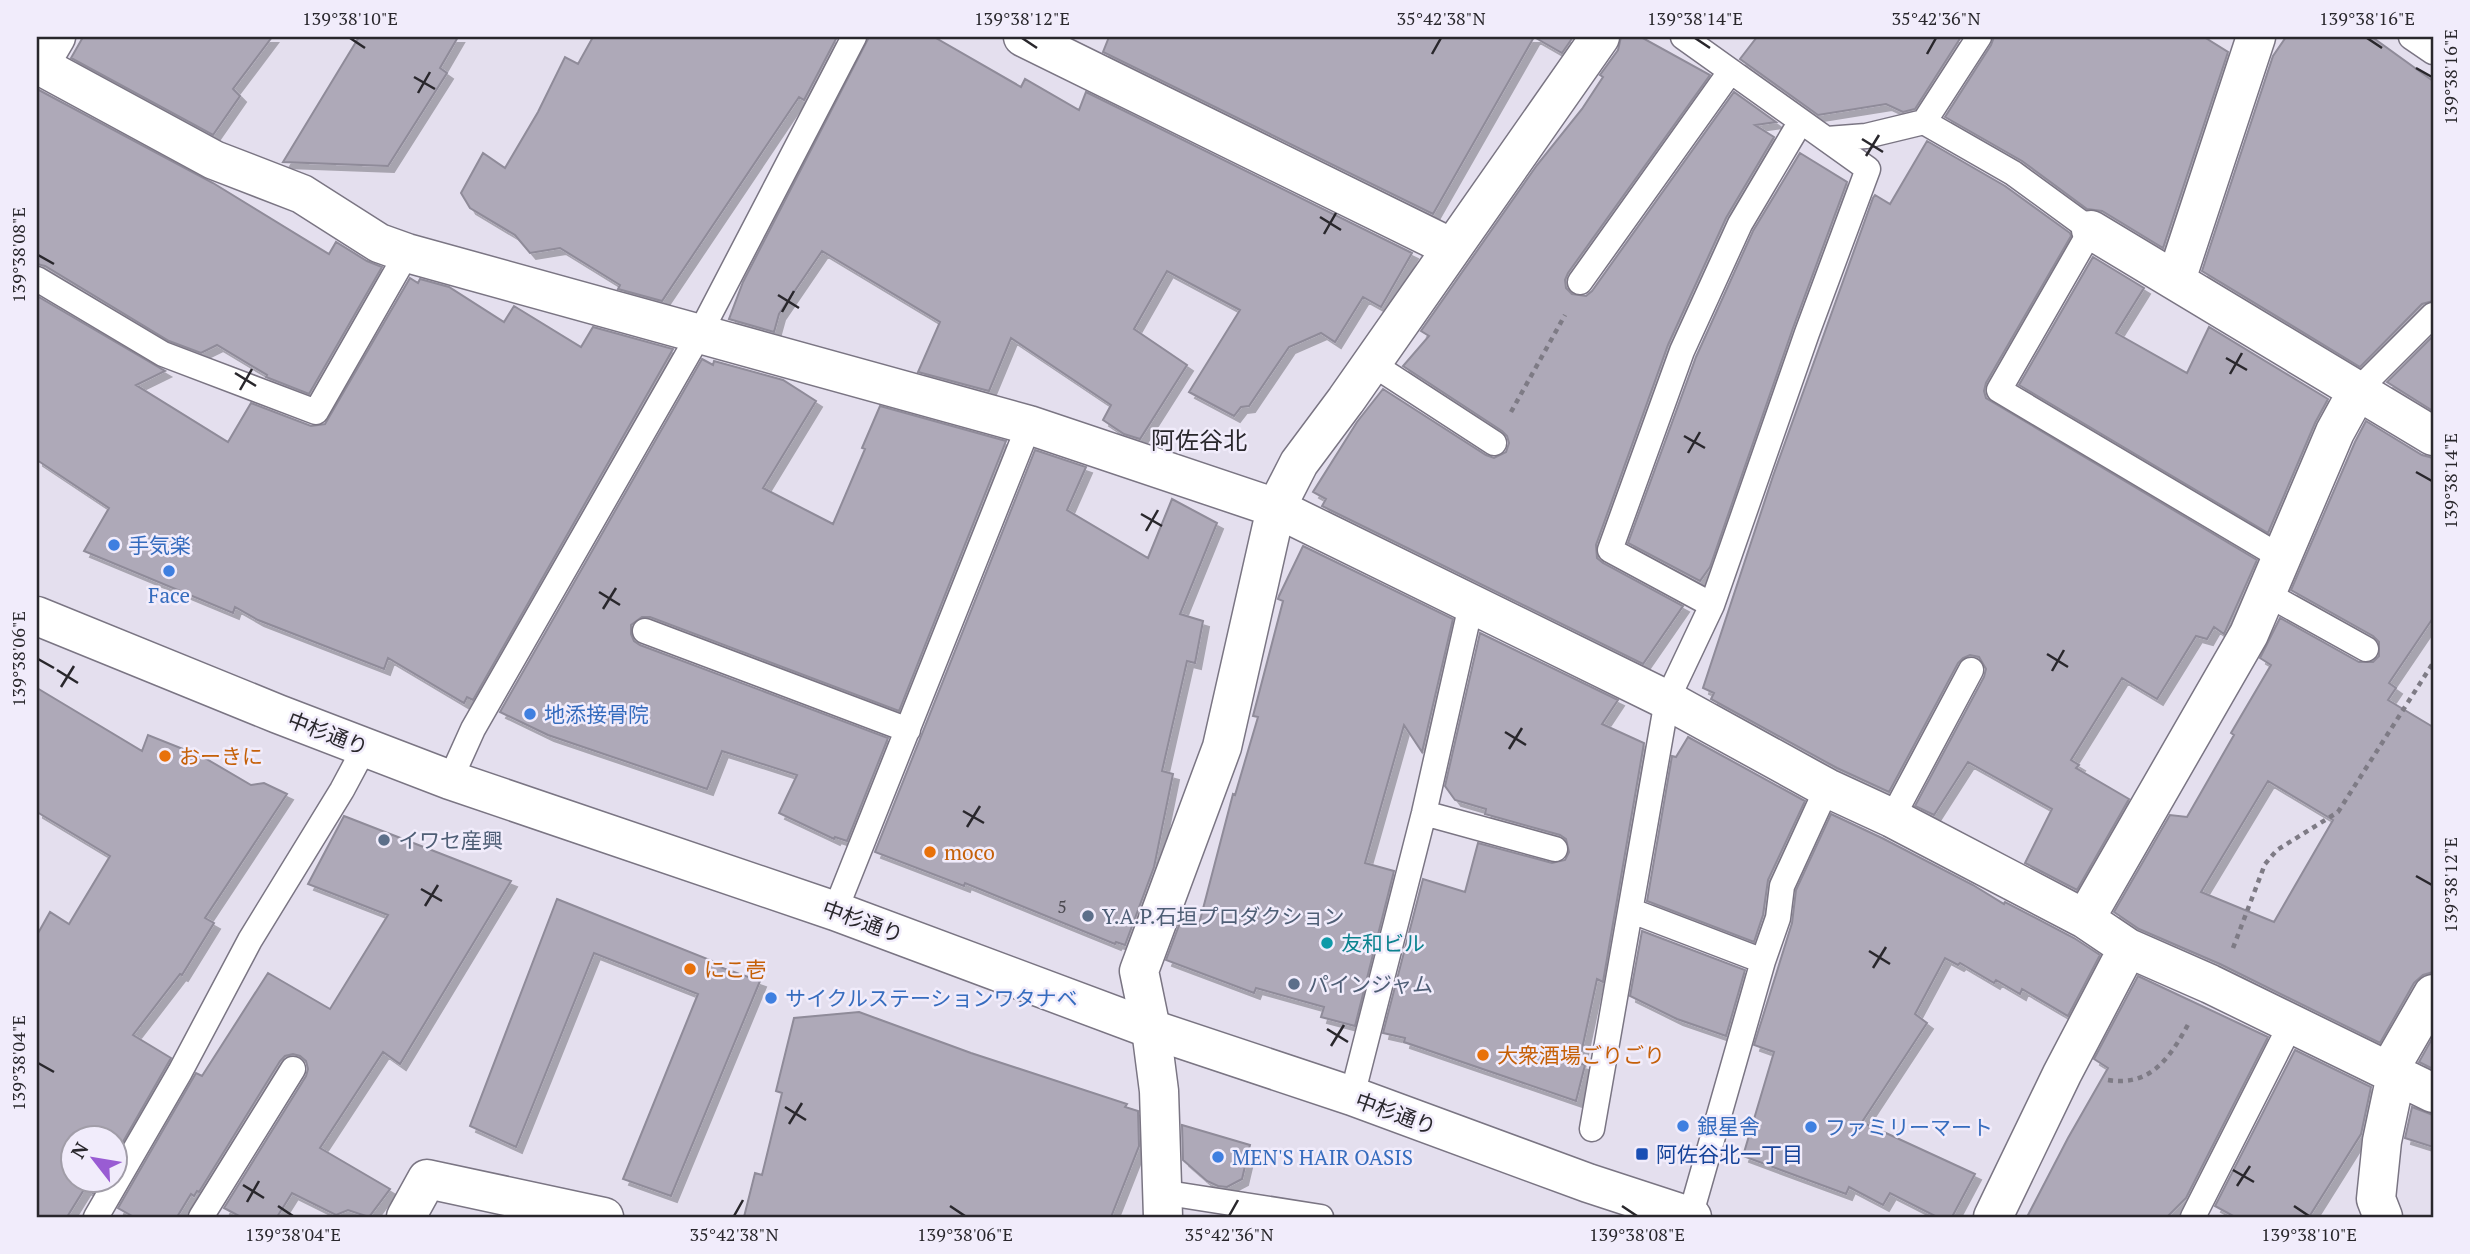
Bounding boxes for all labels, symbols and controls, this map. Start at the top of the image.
text: 139°38'10"E [302,6,398,30]
text: 139°38'12"E [974,6,1070,30]
text: 35°42'38"N [1396,6,1486,30]
text: 139°38'14"E [1647,6,1743,30]
text: 35°42'36"N [1891,6,1981,30]
text: 139°38'16"E [2319,6,2415,30]
text: 139°38'16"E [2438,29,2462,125]
text: 139°38'08"E [6,207,30,303]
district label: 阿佐谷北 [1151,424,1247,456]
text: 139°38'14"E [2438,433,2462,529]
place label: 手気楽 [128,531,191,559]
marker: 手気楽 [106,537,122,553]
marker: Face [161,563,177,579]
place label: Face [148,581,190,609]
text: 139°38'06"E [6,611,30,707]
place label: 地添接骨院 [544,700,649,728]
street label: 中杉通り [284,705,372,761]
marker: 地添接骨院 [522,706,538,722]
place label: おーきに [179,742,263,770]
marker: おーきに [157,748,173,764]
place label: イワセ産興 [398,826,503,854]
marker: イワセ産興 [376,832,392,848]
text: 139°38'12"E [2438,837,2462,933]
place label: moco [944,838,995,866]
marker: moco [922,844,938,860]
street label: 中杉通り [819,893,907,949]
house number: 5 [1057,894,1067,918]
place label: Y.A.P.石垣プロダクション [1102,902,1345,930]
marker: Y.A.P.石垣プロダクション [1080,908,1096,924]
place label: 友和ビル [1341,929,1425,957]
marker: 友和ビル [1319,935,1335,951]
place label: にこ壱 [704,955,767,983]
marker: にこ壱 [682,961,698,977]
place label: パインジャム [1308,970,1433,998]
marker: パインジャム [1286,976,1302,992]
place label: サイクルステーションワタナベ [785,984,1078,1012]
marker: サイクルステーションワタナベ [763,990,779,1006]
text: 139°38'04"E [6,1015,30,1111]
place label: 大衆酒場ごりごり [1497,1041,1665,1069]
marker: 大衆酒場ごりごり [1475,1047,1491,1063]
street label: 中杉通り [1352,1085,1440,1141]
place label: 銀星舎 [1697,1112,1760,1140]
place label: ファミリーマート [1825,1113,1993,1141]
marker: 銀星舎 [1675,1118,1691,1134]
marker: ファミリーマート [1803,1119,1819,1135]
north arrow [60,1124,130,1194]
text: N [65,1137,94,1163]
place label: 阿佐谷北一丁目 [1656,1140,1803,1168]
place label: MEN'S HAIR OASIS [1232,1143,1413,1171]
marker: 阿佐谷北一丁目 [1634,1146,1650,1162]
marker: MEN'S HAIR OASIS [1210,1149,1226,1165]
text: 139°38'04"E [245,1222,341,1246]
text: 35°42'38"N [689,1222,779,1246]
text: 139°38'06"E [917,1222,1013,1246]
text: 35°42'36"N [1184,1222,1274,1246]
text: 139°38'08"E [1589,1222,1685,1246]
text: 139°38'10"E [2261,1222,2357,1246]

